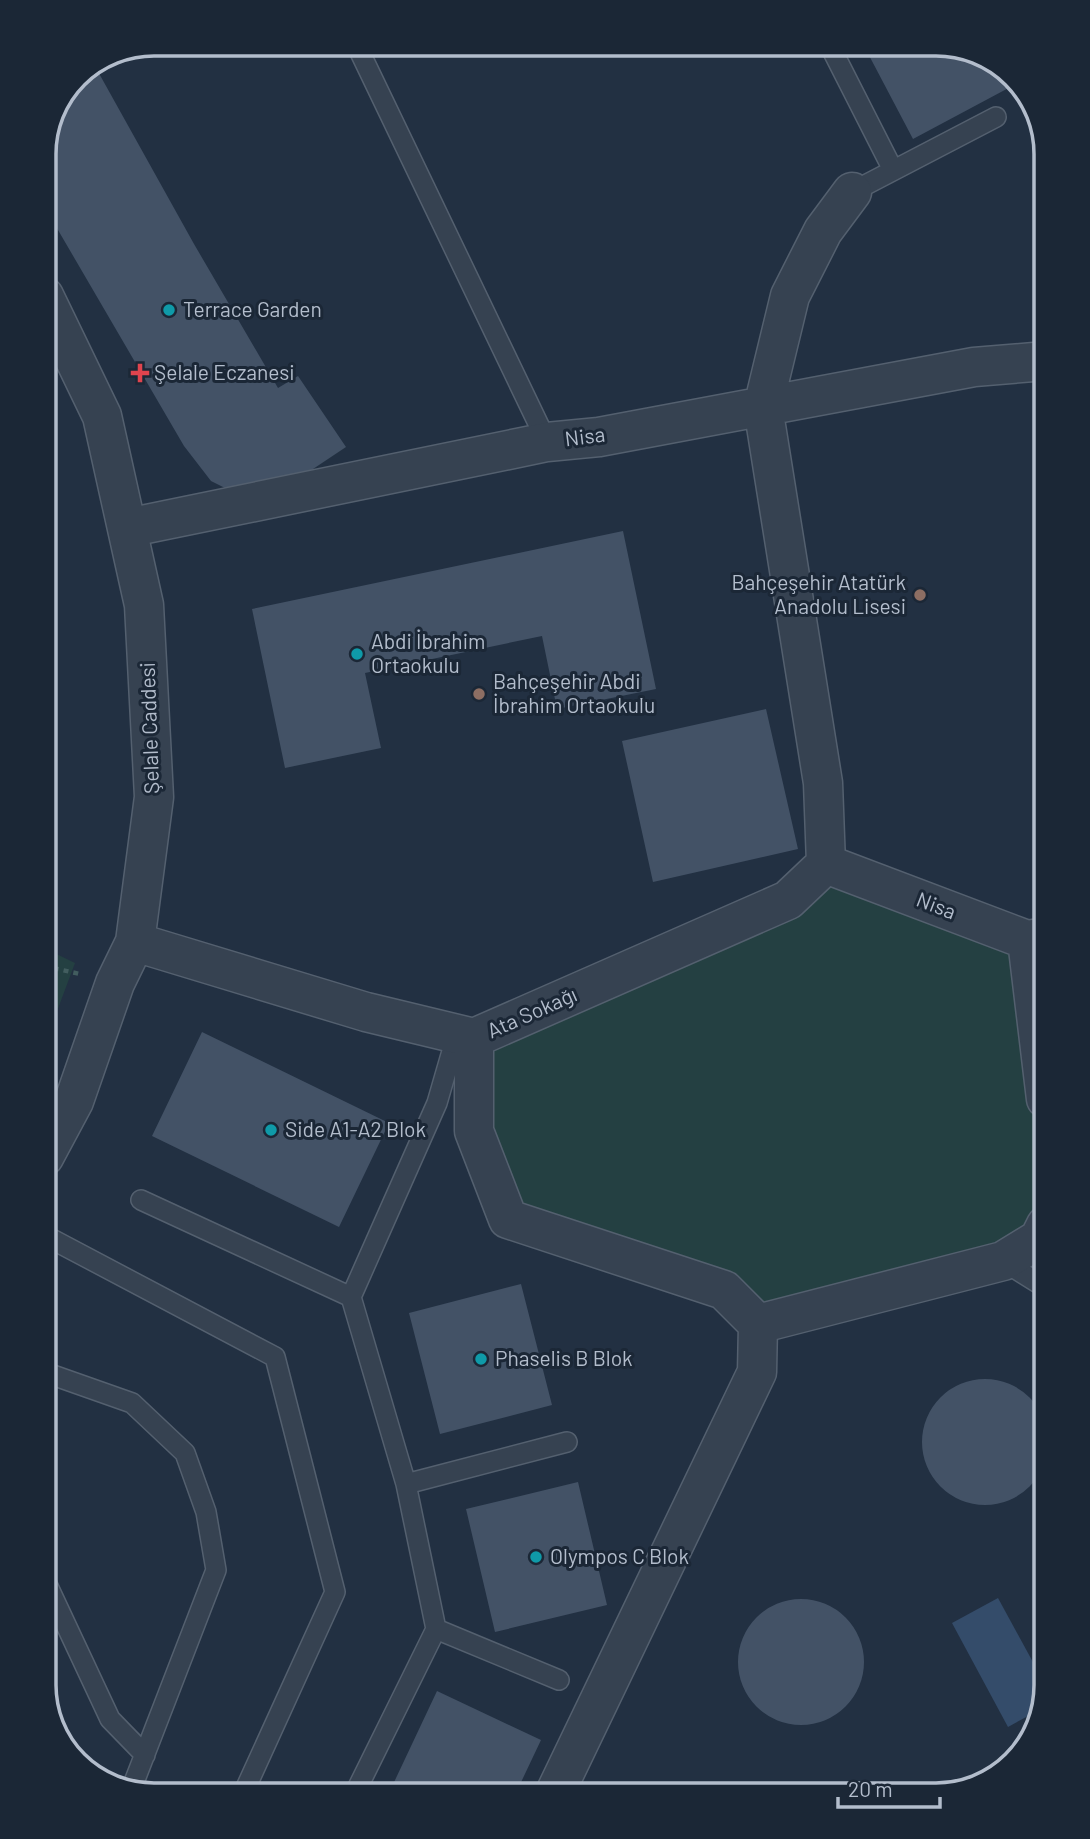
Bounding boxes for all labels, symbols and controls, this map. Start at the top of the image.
place label: Terrace Garden [183,296,322,321]
marker: Terrace Garden [161,302,177,318]
place label: Şelale Eczanesi [154,359,295,384]
marker: Şelale Eczanesi [132,365,148,381]
street label: Nisa [563,421,606,450]
place label: Bahçeşehir Atatürk Anadolu Lisesi [731,569,906,618]
marker: Bahçeşehir Atatürk Anadolu Lisesi [912,587,928,603]
place label: Abdi İbrahim Ortaokulu [371,628,485,677]
marker: Abdi İbrahim Ortaokulu [349,646,365,662]
street label: Şelale Caddesi [134,662,163,794]
place label: Bahçeşehir Abdi İbrahim Ortaokulu [493,668,655,717]
marker: Bahçeşehir Abdi İbrahim Ortaokulu [471,686,487,702]
street label: Nisa [913,886,960,924]
street label: Ata Sokağı [483,981,580,1042]
place label: Side A1-A2 Blok [285,1116,426,1141]
marker: Side A1-A2 Blok [263,1122,279,1138]
place label: Phaselis B Blok [495,1345,633,1370]
marker: Phaselis B Blok [473,1351,489,1367]
place label: Olympos C Blok [550,1543,689,1568]
marker: Olympos C Blok [528,1549,544,1565]
scale bar [838,1766,940,1810]
text: 20 m [848,1776,893,1801]

